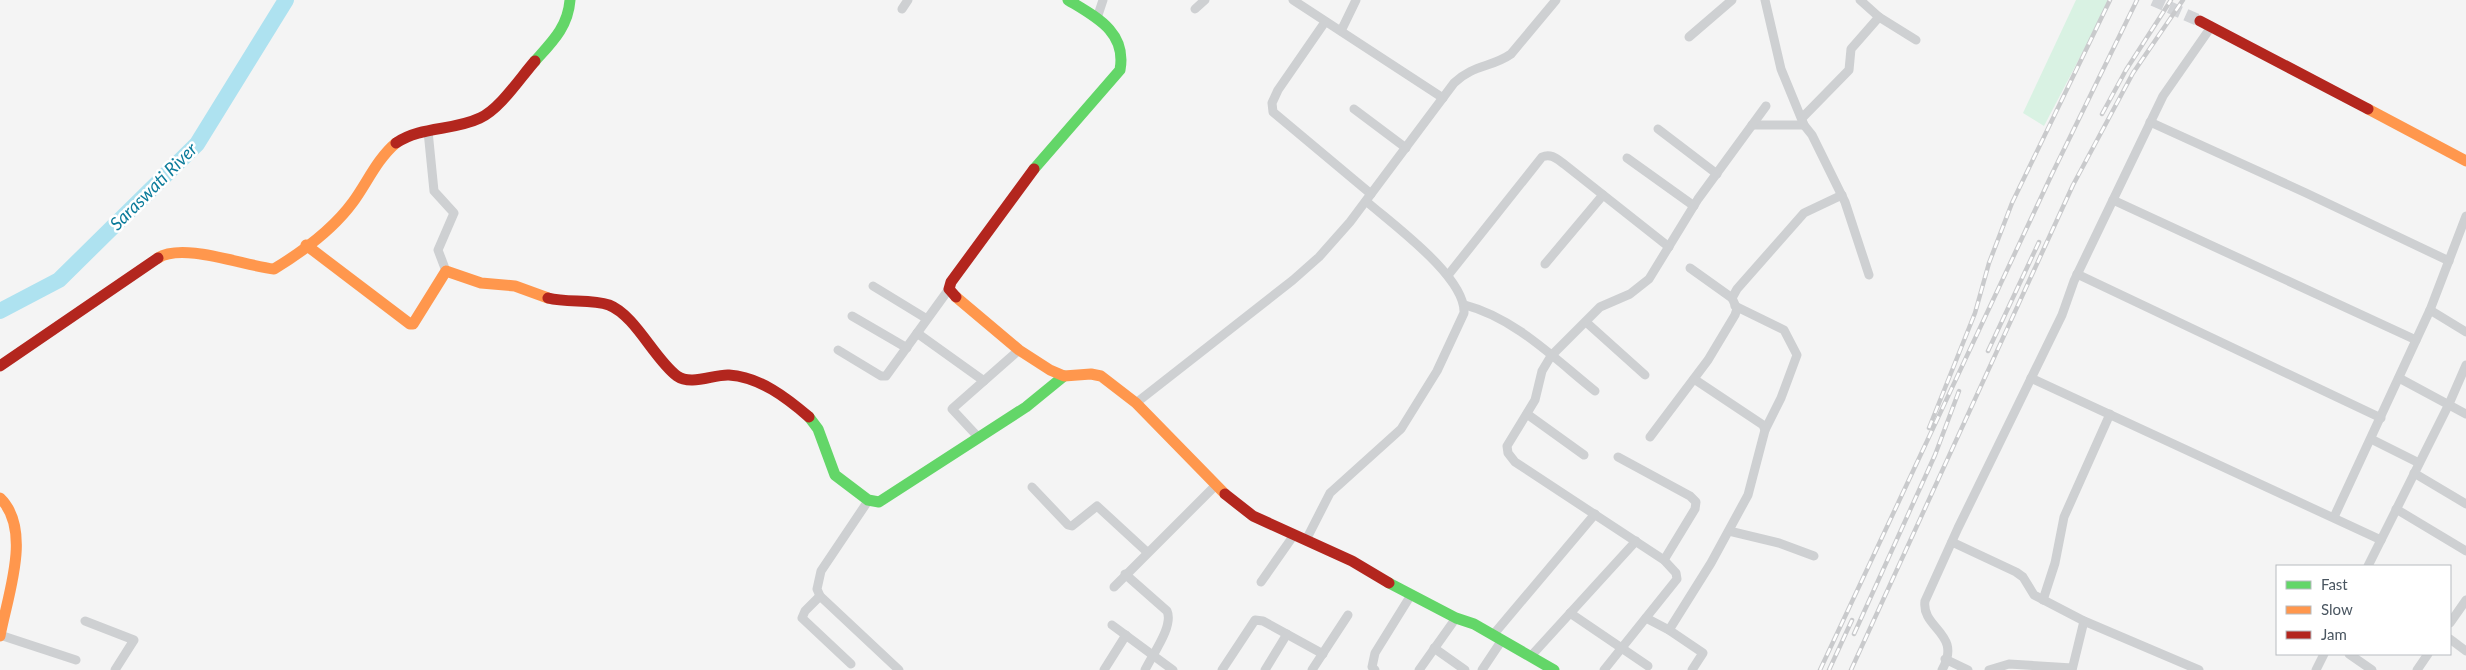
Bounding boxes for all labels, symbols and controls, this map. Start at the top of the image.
water label: Saraswati River [105,137,202,234]
legend [2276,565,2451,655]
text: Fast [2321,575,2348,593]
text: Slow [2321,600,2353,618]
text: Jam [2321,625,2347,643]

